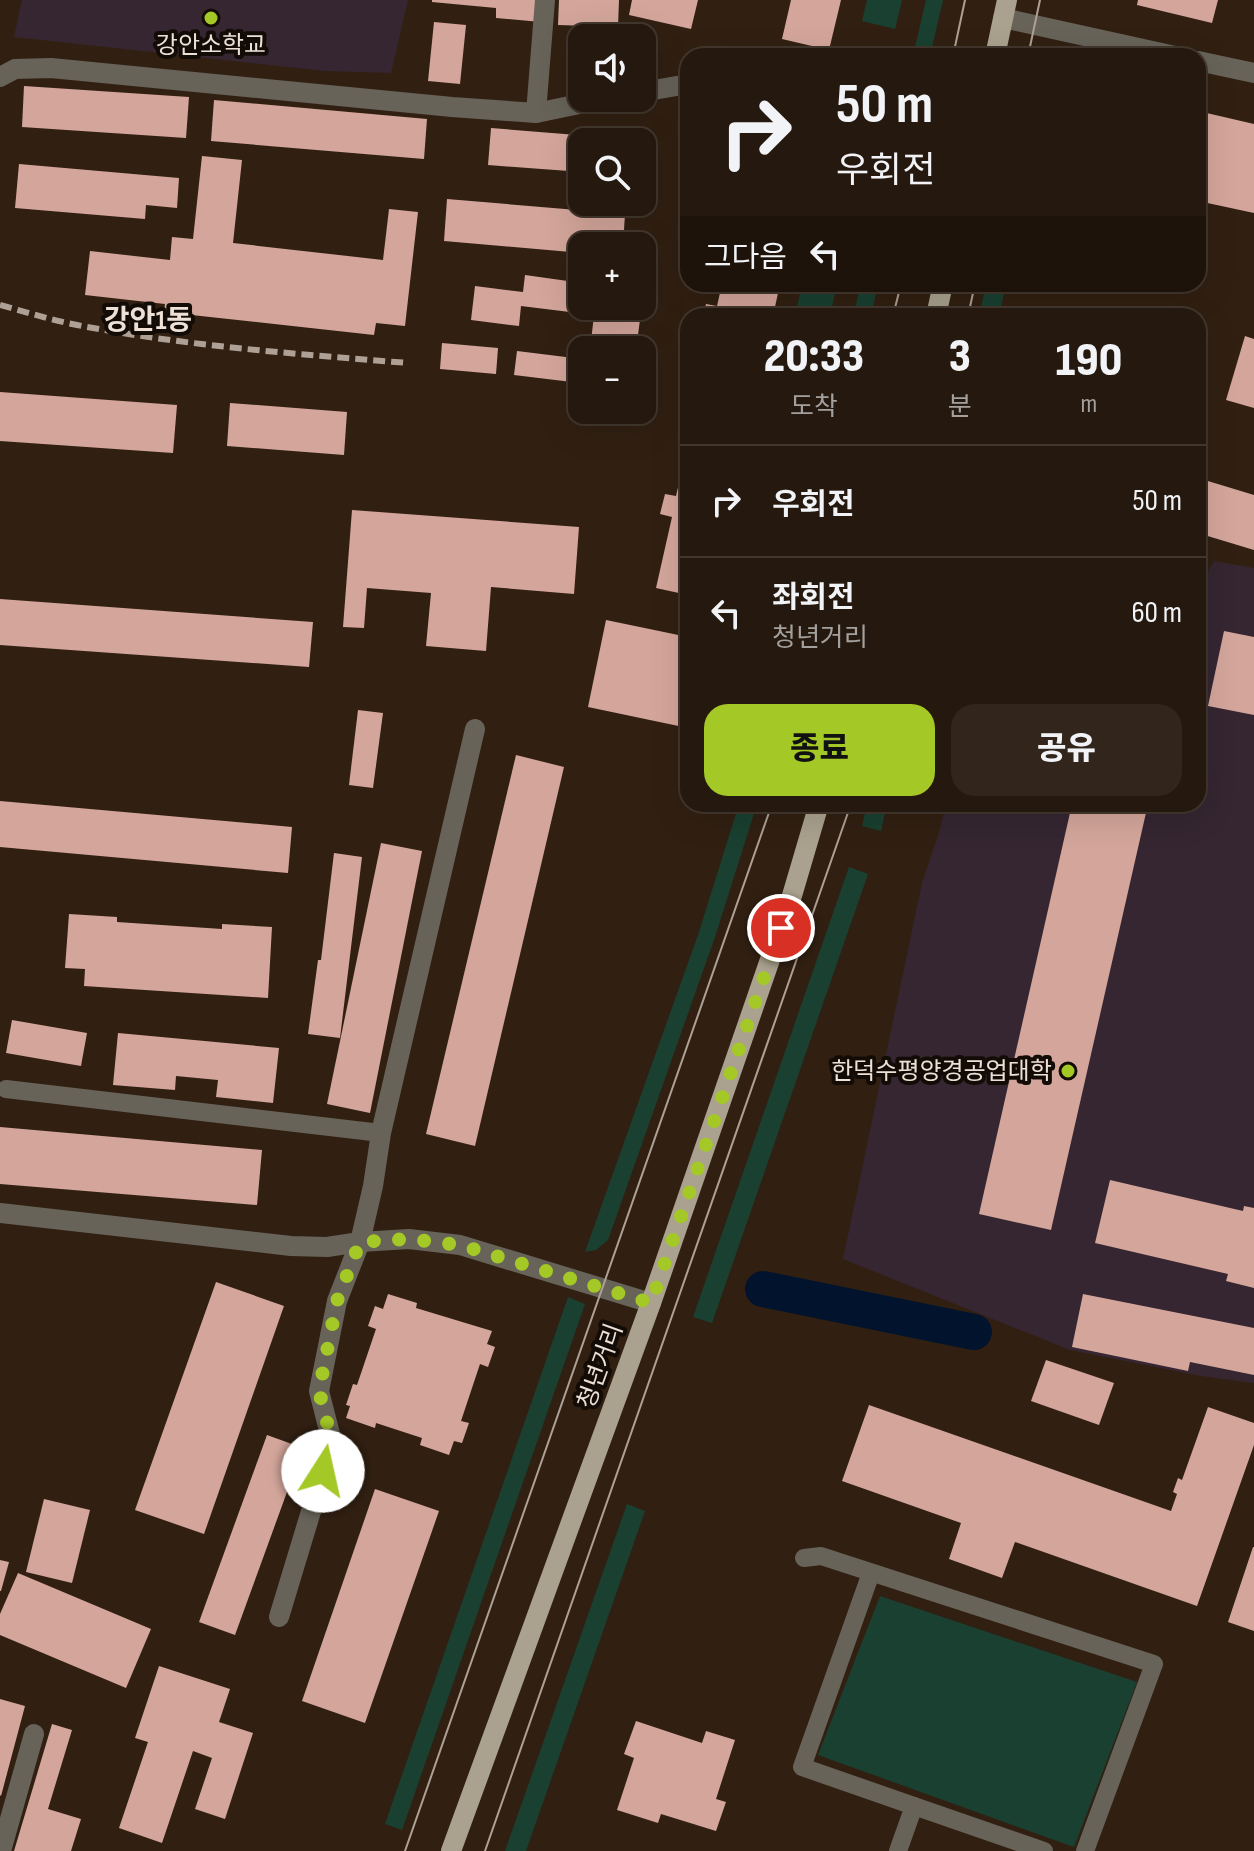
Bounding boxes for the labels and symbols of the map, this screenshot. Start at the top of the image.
marker: 강안소학교 [202,9,220,27]
place label: 강안소학교 [156,31,266,60]
district label: 강안1동 [104,304,192,337]
pin [747,894,815,962]
place label: 한덕수평양경공업대학 [831,1057,1052,1086]
marker: 한덕수평양경공업대학 [1059,1062,1077,1080]
street label: 청년거리 [572,1320,629,1413]
position arrow [281,1429,365,1513]

